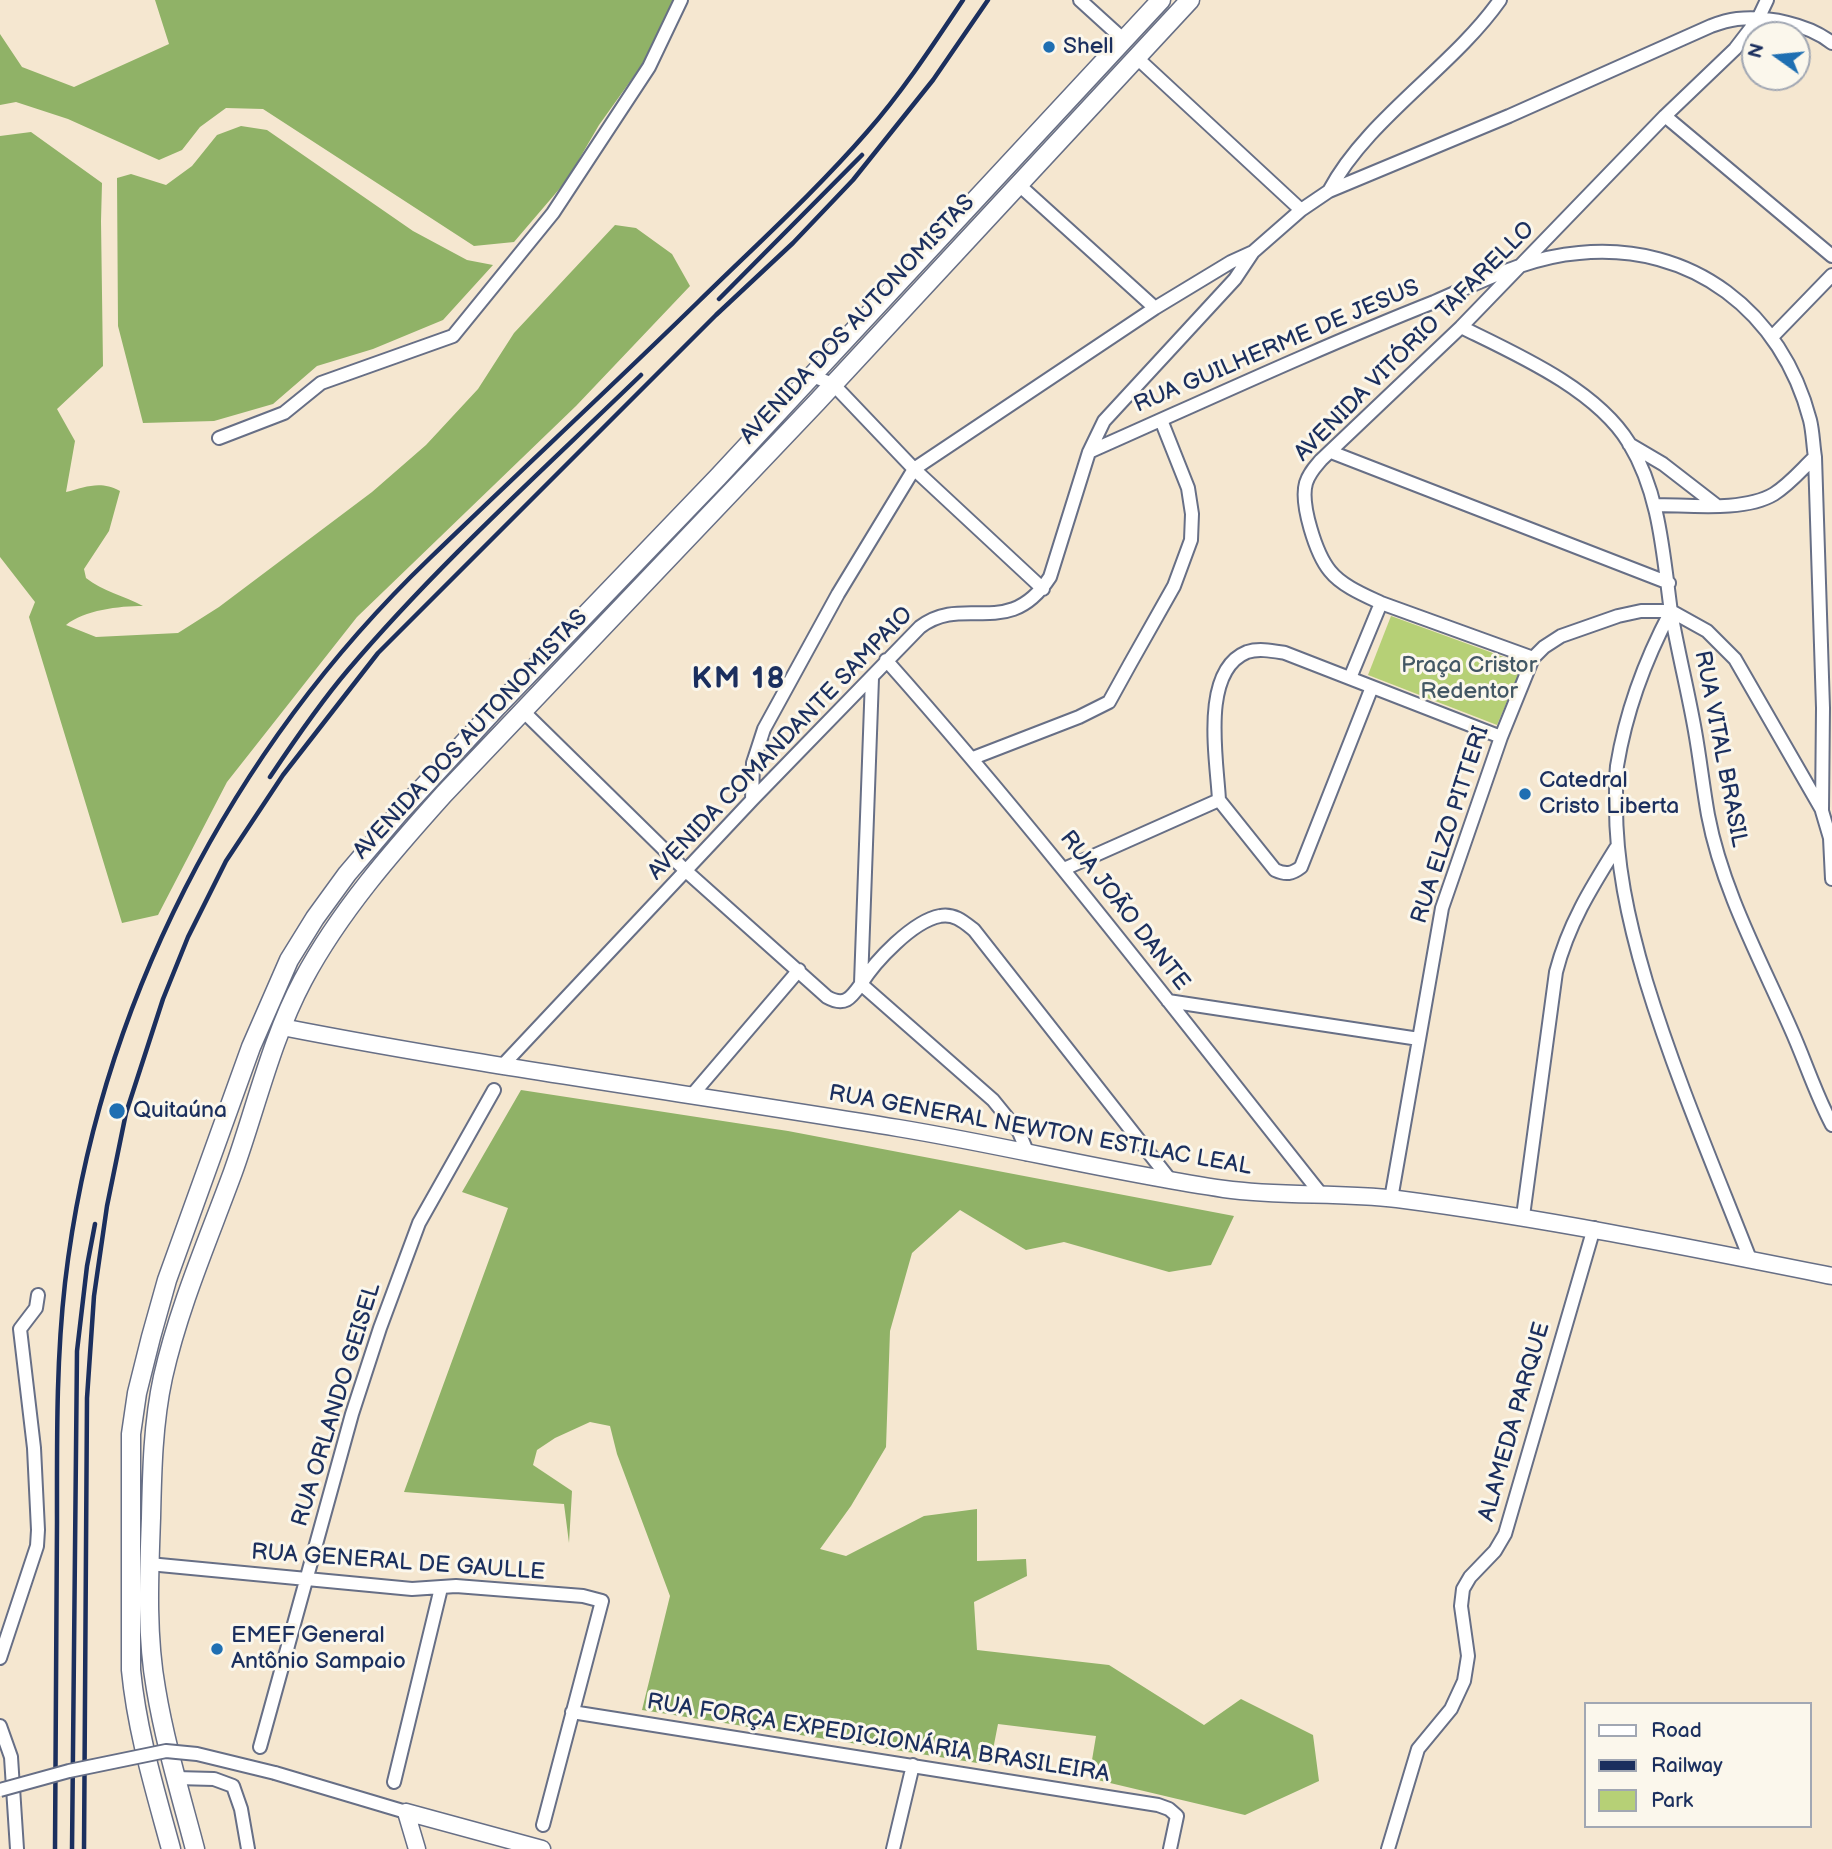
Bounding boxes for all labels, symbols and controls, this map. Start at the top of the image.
north arrow [1741,21,1811,91]
place label: Shell [1063,33,1114,61]
marker: Shell [1041,39,1057,55]
text: N [1744,41,1770,61]
street label: AVENIDA DOS AUTONOMISTAS [735,189,981,451]
street label: AVENIDA VITÓRIO TAFARELLO [1289,216,1541,468]
street label: RUA GUILHERME DE JESUS [1130,274,1424,420]
street label: AVENIDA COMANDANTE SAMPAIO [643,602,919,886]
street label: AVENIDA DOS AUTONOMISTAS [348,604,594,866]
street label: RUA VITAL BRASIL [1687,648,1753,850]
park label: Praça Cristor Redentor [1401,652,1537,706]
district label: KM 18 [692,662,786,698]
street label: RUA ELZO PITTERI [1406,723,1496,927]
place label: Catedral Cristo Liberta [1539,767,1679,821]
marker: Catedral Cristo Liberta [1517,786,1533,802]
street label: RUA JOÃO DANTE [1053,826,1195,996]
street label: RUA GENERAL NEWTON ESTILAC LEAL [826,1080,1254,1182]
place label: Quitaúna [133,1097,227,1125]
marker: Quitaúna [107,1101,127,1121]
street label: RUA ORLANDO GEISEL [287,1280,387,1530]
street label: ALAMEDA PARQUE [1473,1319,1557,1525]
street label: RUA GENERAL DE GAULLE [250,1539,546,1587]
place label: EMEF General Antônio Sampaio [231,1622,406,1676]
marker: EMEF General Antônio Sampaio [209,1641,225,1657]
street label: RUA FORÇA EXPEDICIONÁRIA BRASILEIRA [645,1689,1111,1789]
legend [1584,1702,1811,1828]
text: Road [1651,1718,1702,1743]
text: Railway [1651,1753,1723,1778]
text: Park [1651,1788,1693,1813]

